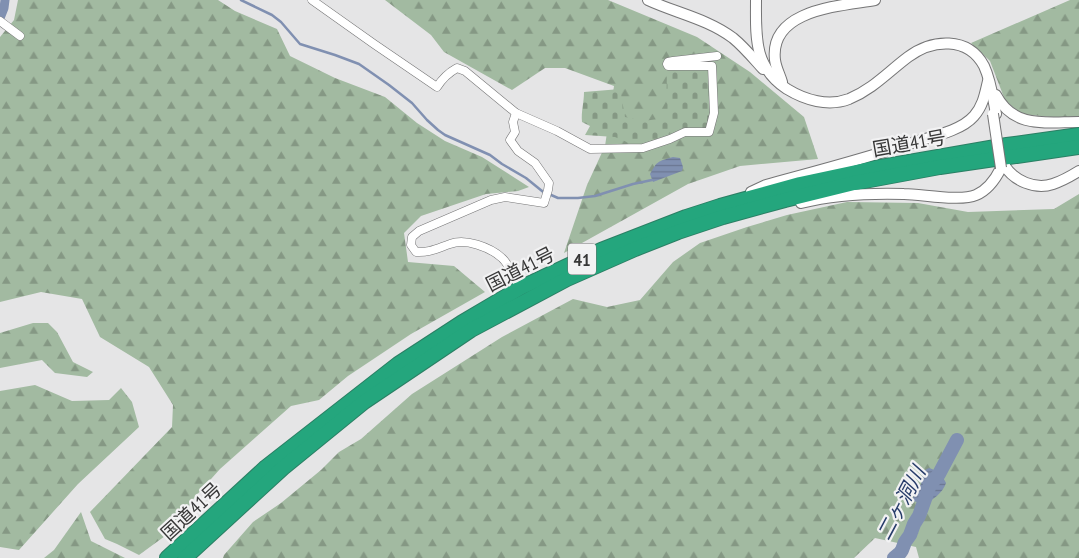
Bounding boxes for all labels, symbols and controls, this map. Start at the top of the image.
street label: 国道41号 [870,125,948,161]
street label: 国道41号 [482,241,558,297]
road number: 41 [568,243,596,274]
water label: 二ヶ洞川 [871,460,932,544]
street label: 国道41号 [156,477,226,545]

